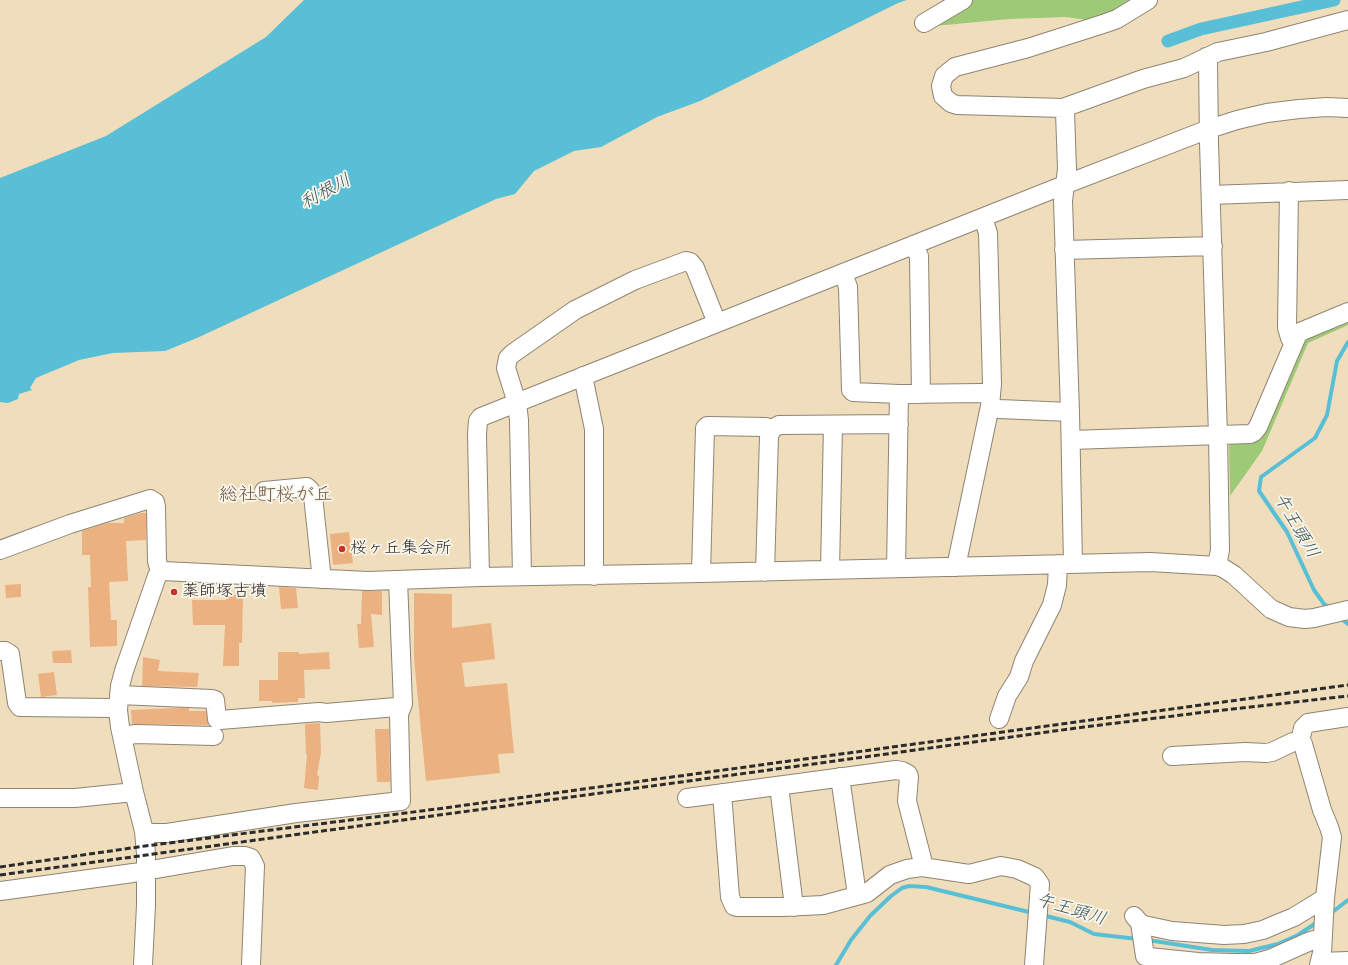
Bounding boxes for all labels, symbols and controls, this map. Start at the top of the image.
water label: 利根川 [297,170,355,214]
district label: 総社町桜が丘 [219,484,333,506]
water label: 午王頭川 [1269,489,1323,563]
place label: 桜ヶ丘集会所 [350,539,452,559]
marker: 桜ヶ丘集会所 [337,544,347,554]
place label: 薬師塚古墳 [182,582,267,602]
marker: 薬師塚古墳 [169,587,179,597]
water label: 午王頭川 [1033,889,1109,931]

